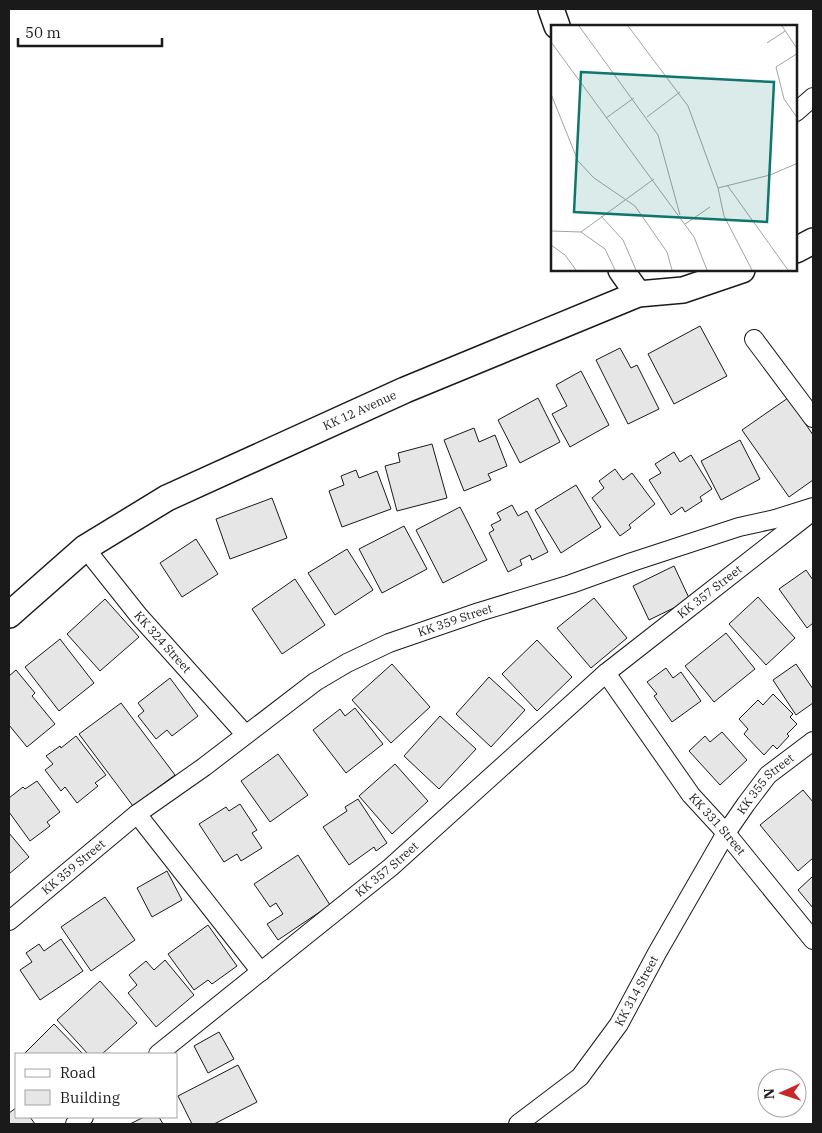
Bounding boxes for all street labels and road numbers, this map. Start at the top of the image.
street label: KK 12 Avenue [320,387,399,433]
street label: KK 357 Street [674,562,745,621]
street label: KK 359 Street [416,600,494,640]
street label: KK 324 Street [131,608,194,676]
street label: KK 355 Street [733,750,797,817]
street label: KK 331 Street [686,790,749,858]
street label: KK 359 Street [38,836,108,897]
street label: KK 357 Street [352,838,421,900]
street label: KK 314 Street [611,953,661,1029]

